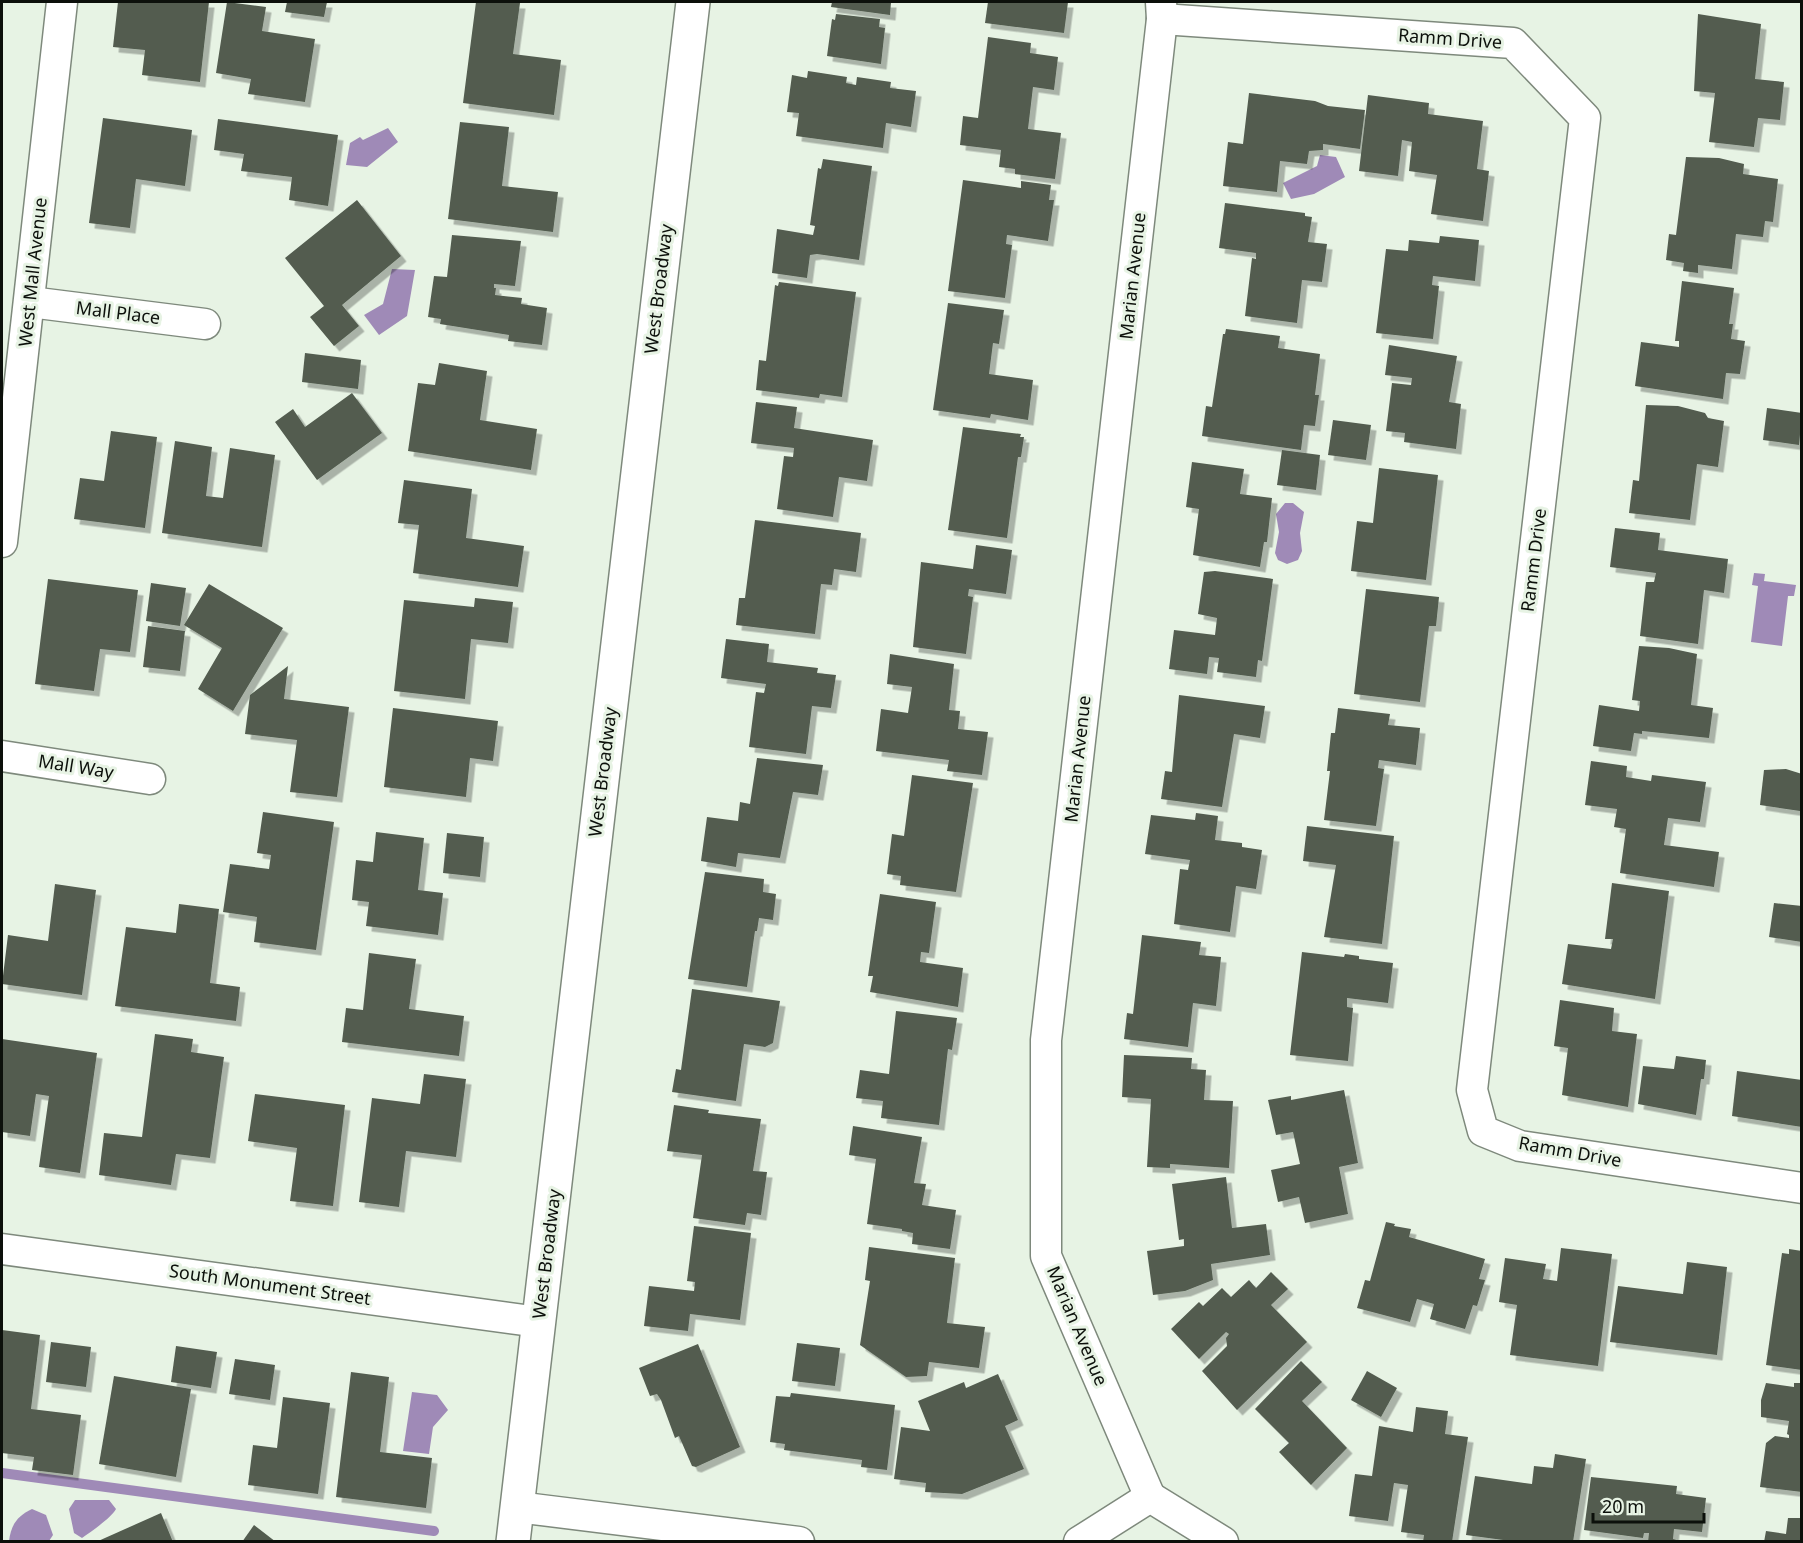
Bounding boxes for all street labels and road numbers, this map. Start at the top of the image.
street label: Ramm Drive [1397,22,1503,54]
street label: West Mall Avenue [12,196,52,348]
street label: Marian Avenue [1113,211,1151,341]
street label: West Broadway [638,222,678,355]
street label: Mall Place [75,295,162,329]
street label: Ramm Drive [1515,507,1551,613]
street label: Marian Avenue [1058,694,1096,824]
street label: West Broadway [582,705,622,838]
street label: Mall Way [37,748,116,784]
street label: Ramm Drive [1517,1130,1624,1172]
street label: West Broadway [526,1187,566,1320]
street label: South Monument Street [168,1258,373,1310]
street label: Marian Avenue [1042,1262,1114,1389]

